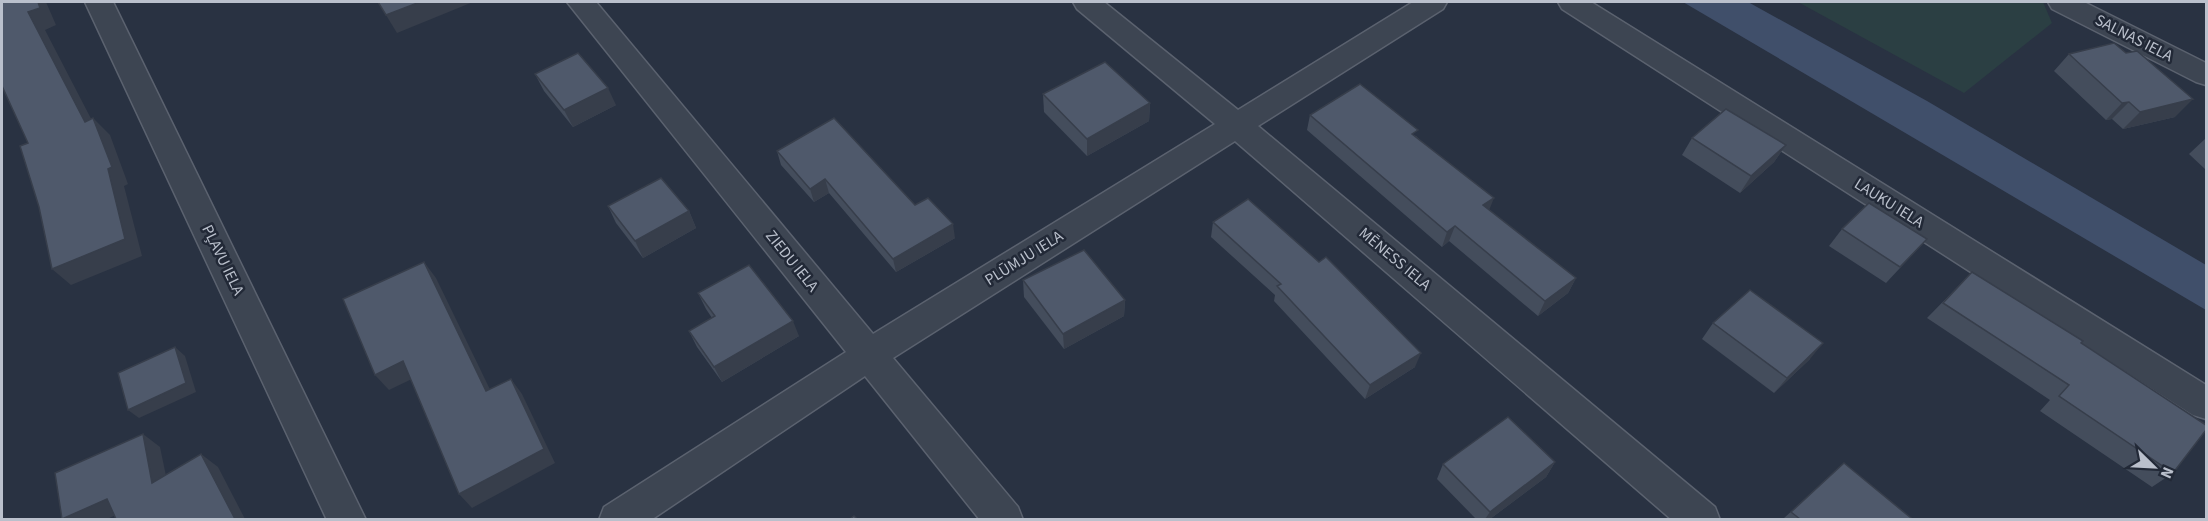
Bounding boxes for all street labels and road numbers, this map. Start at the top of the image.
street label: SALNAS IELA [2091,9,2177,67]
street label: LAUKU IELA [1850,173,1928,233]
street label: PĻAVU IELA [196,221,250,299]
street label: MĒNESS IELA [1354,222,1436,296]
street label: ZIEDU IELA [760,225,824,297]
street label: PLŪMJU IELA [981,225,1068,291]

